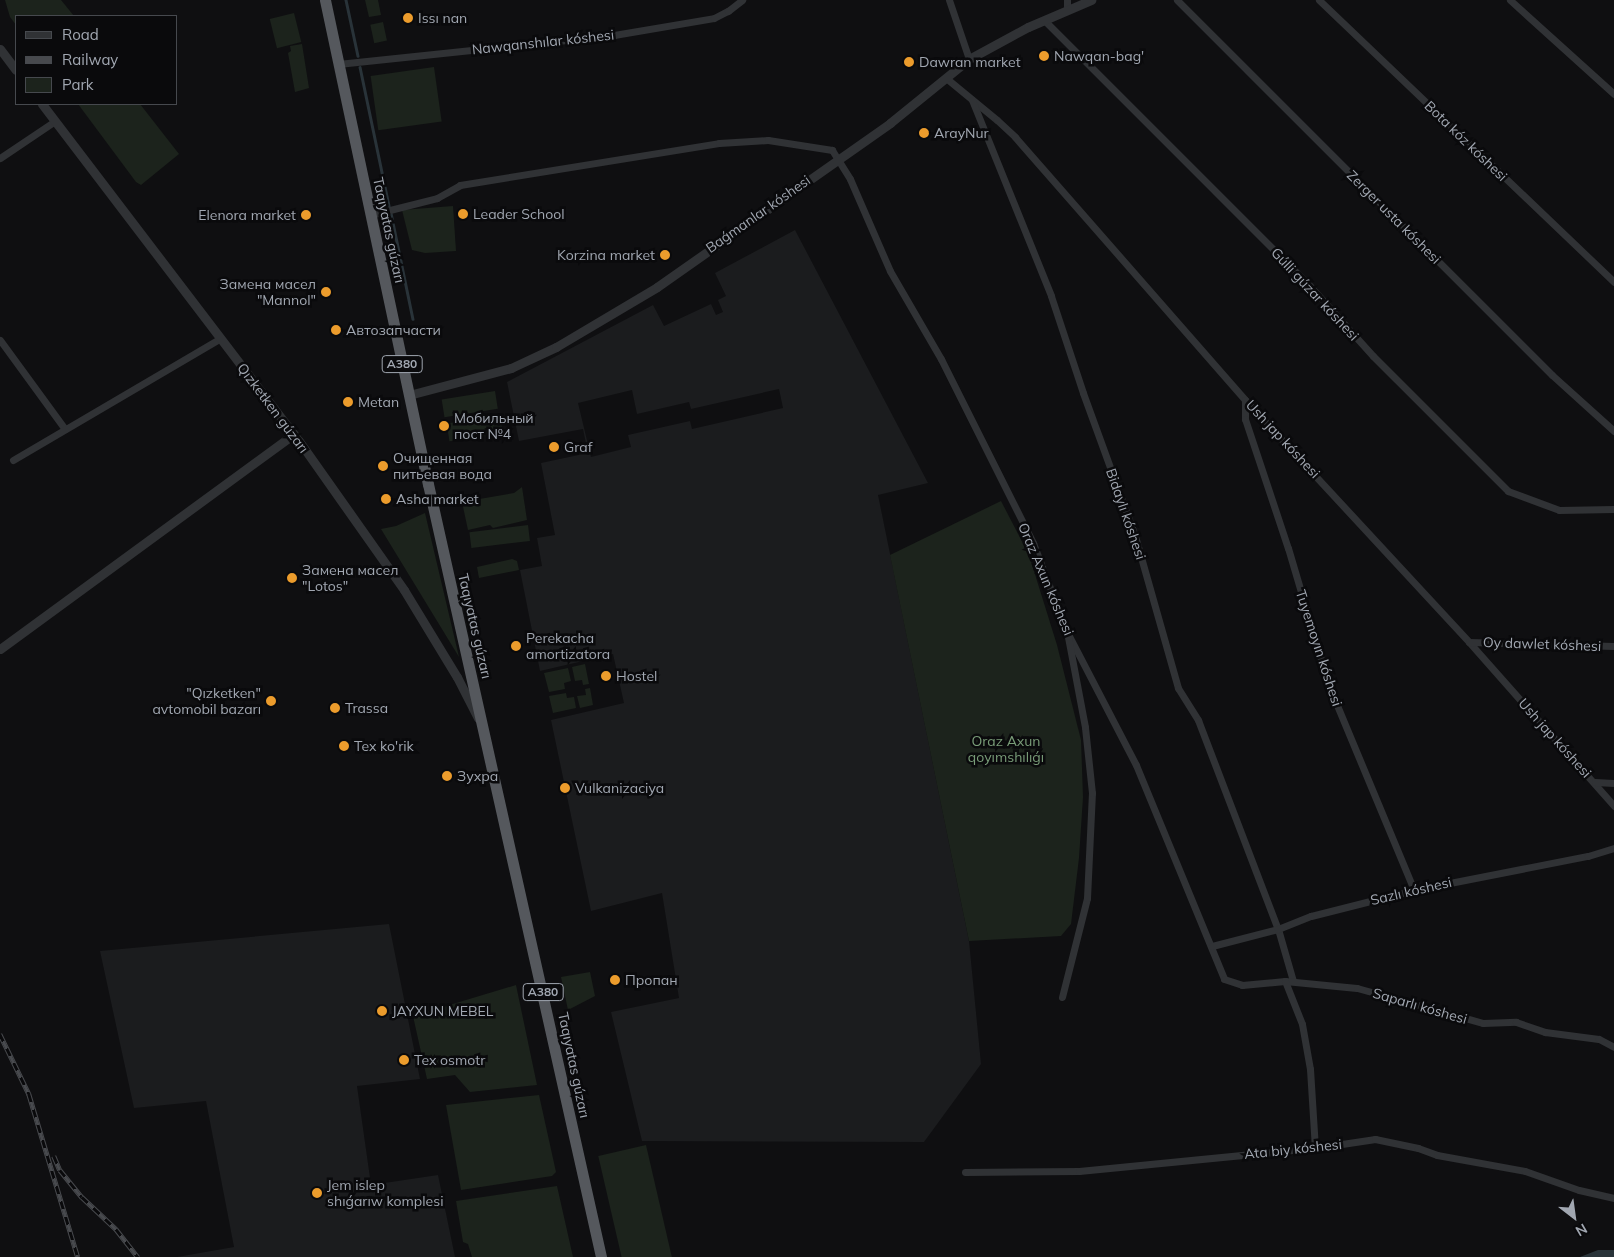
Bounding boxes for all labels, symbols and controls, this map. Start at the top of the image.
place label: Issı nan [418,10,467,26]
marker: Issı nan [402,12,414,24]
legend [15,15,178,105]
text: Road [62,25,99,44]
street label: Nawqanshılar kóshesi [471,26,615,58]
place label: Nawqan-bag' [1054,48,1144,64]
text: Railway [62,50,118,69]
marker: Nawqan-bag' [1038,50,1050,62]
place label: Dawran market [919,54,1021,70]
marker: Dawran market [903,56,915,68]
text: Park [62,75,94,94]
street label: Bota kóz kóshesi [1421,97,1511,185]
place label: ArayNur [934,125,989,141]
marker: ArayNur [918,127,930,139]
street label: Zerger usta kóshesi [1344,167,1444,267]
street label: Baǵmanlar kóshesi [702,172,814,256]
street label: Taqıyatas gúzarı [370,176,408,284]
place label: Leader School [473,206,565,222]
place label: Elenora market [198,207,296,223]
marker: Leader School [457,208,469,220]
marker: Elenora market [300,209,312,221]
street label: Gúlli gúzar kóshesi [1268,244,1362,344]
place label: Korzina market [557,247,655,263]
marker: Korzina market [659,249,671,261]
place label: Замена масел "Mannol" [220,276,316,308]
marker: Замена масел "Mannol" [320,286,332,298]
place label: Автозапчасти [346,322,441,338]
marker: Автозапчасти [330,324,342,336]
road number: A380 [381,354,423,374]
street label: Qızketken gúzarı [234,360,312,456]
place label: Metan [358,394,399,410]
marker: Metan [342,396,354,408]
street label: Ush jap kóshesi [1242,396,1324,482]
place label: Мобильный пост №4 [454,410,534,442]
marker: Мобильный пост №4 [438,420,450,432]
place label: Graf [564,439,592,455]
marker: Graf [548,441,560,453]
place label: Очищенная питьевая вода [393,450,492,482]
marker: Очищенная питьевая вода [377,460,389,472]
street label: Bidaylı kóshesi [1103,466,1149,562]
place label: Asha market [396,491,479,507]
marker: Asha market [380,493,392,505]
street label: Oraz Axun kóshesi [1015,520,1077,638]
place label: Замена масел "Lotos" [302,562,398,594]
marker: Замена масел "Lotos" [286,572,298,584]
street label: Taqıyatas gúzarı [455,572,495,680]
street label: Tuyemoyın kóshesi [1292,588,1346,708]
place label: Perekacha amortizatora [526,630,610,662]
street label: Oy dawlet kóshesi [1483,634,1601,654]
marker: Perekacha amortizatora [510,640,522,652]
place label: Hostel [616,668,657,684]
marker: Hostel [600,670,612,682]
place label: "Qızketken" avtomobil bazarı [152,685,261,718]
marker: "Qızketken" avtomobil bazarı [265,695,277,707]
street label: Ush jap kóshesi [1515,695,1595,781]
place label: Trassa [345,700,388,716]
marker: Trassa [329,702,341,714]
park label: Oraz Axun qoyımshılıǵı [968,733,1044,766]
place label: Tex ko'rik [354,738,414,754]
marker: Tex ko'rik [338,740,350,752]
place label: Зухра [457,768,498,784]
marker: Зухра [441,770,453,782]
place label: Vulkanizaciya [575,780,664,796]
marker: Vulkanizaciya [559,782,571,794]
street label: Sazlı kóshesi [1369,874,1453,908]
place label: Пропан [625,972,678,988]
marker: Пропан [609,974,621,986]
road number: A380 [522,982,564,1002]
street label: Saparlı kóshesi [1371,985,1469,1027]
place label: JAYXUN MEBEL [392,1003,493,1019]
marker: JAYXUN MEBEL [376,1005,388,1017]
street label: Taqıyatas gúzarı [555,1011,593,1119]
place label: Tex osmotr [414,1052,485,1068]
marker: Tex osmotr [398,1054,410,1066]
street label: Ata biy kóshesi [1243,1136,1343,1162]
place label: Jem islep shıǵarıw komplesi [327,1177,443,1210]
marker: Jem islep shıǵarıw komplesi [311,1187,323,1199]
north arrow [1549,1192,1599,1242]
text: N [1572,1220,1591,1240]

